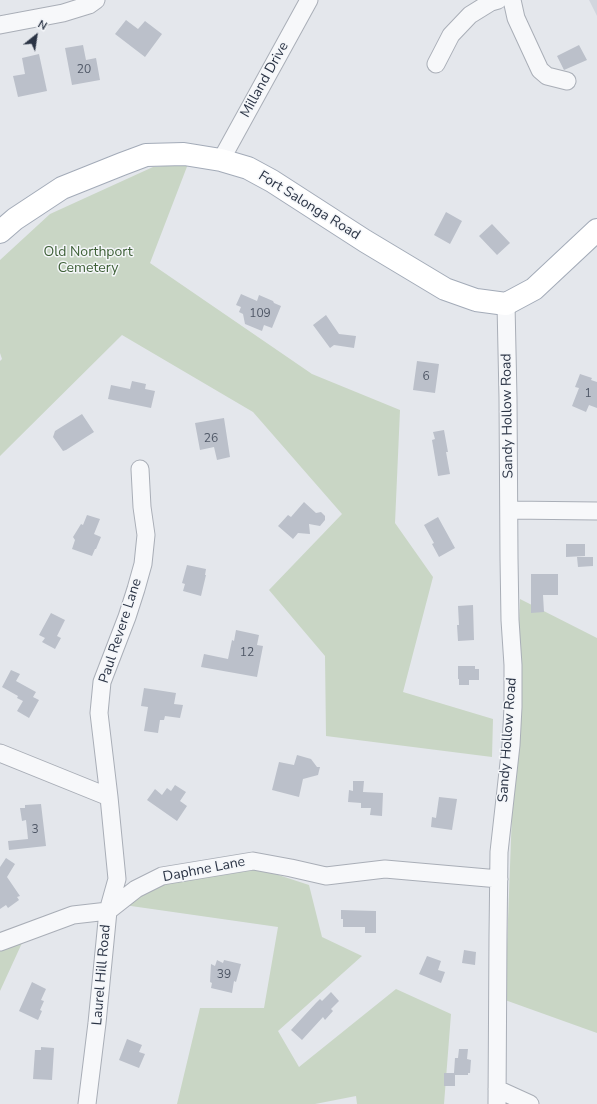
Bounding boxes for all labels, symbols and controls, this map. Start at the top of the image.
north arrow [16,16,56,56]
text: N [35,17,50,34]
street label: Milland Drive [237,39,293,121]
house number: 20 [77,63,91,77]
street label: Fort Salonga Road [255,168,363,244]
park label: Old Northport Cemetery [43,245,133,278]
house number: 109 [249,307,271,321]
street label: Sandy Hollow Road [499,353,517,479]
house number: 6 [422,370,430,384]
house number: 1 [584,387,592,401]
house number: 26 [204,432,218,446]
street label: Paul Revere Lane [96,577,146,685]
house number: 12 [240,646,254,660]
street label: Sandy Hollow Road [495,677,521,803]
house number: 3 [31,823,39,837]
street label: Daphne Lane [161,854,247,886]
street label: Laurel Hill Road [89,924,115,1026]
house number: 39 [217,968,231,982]

